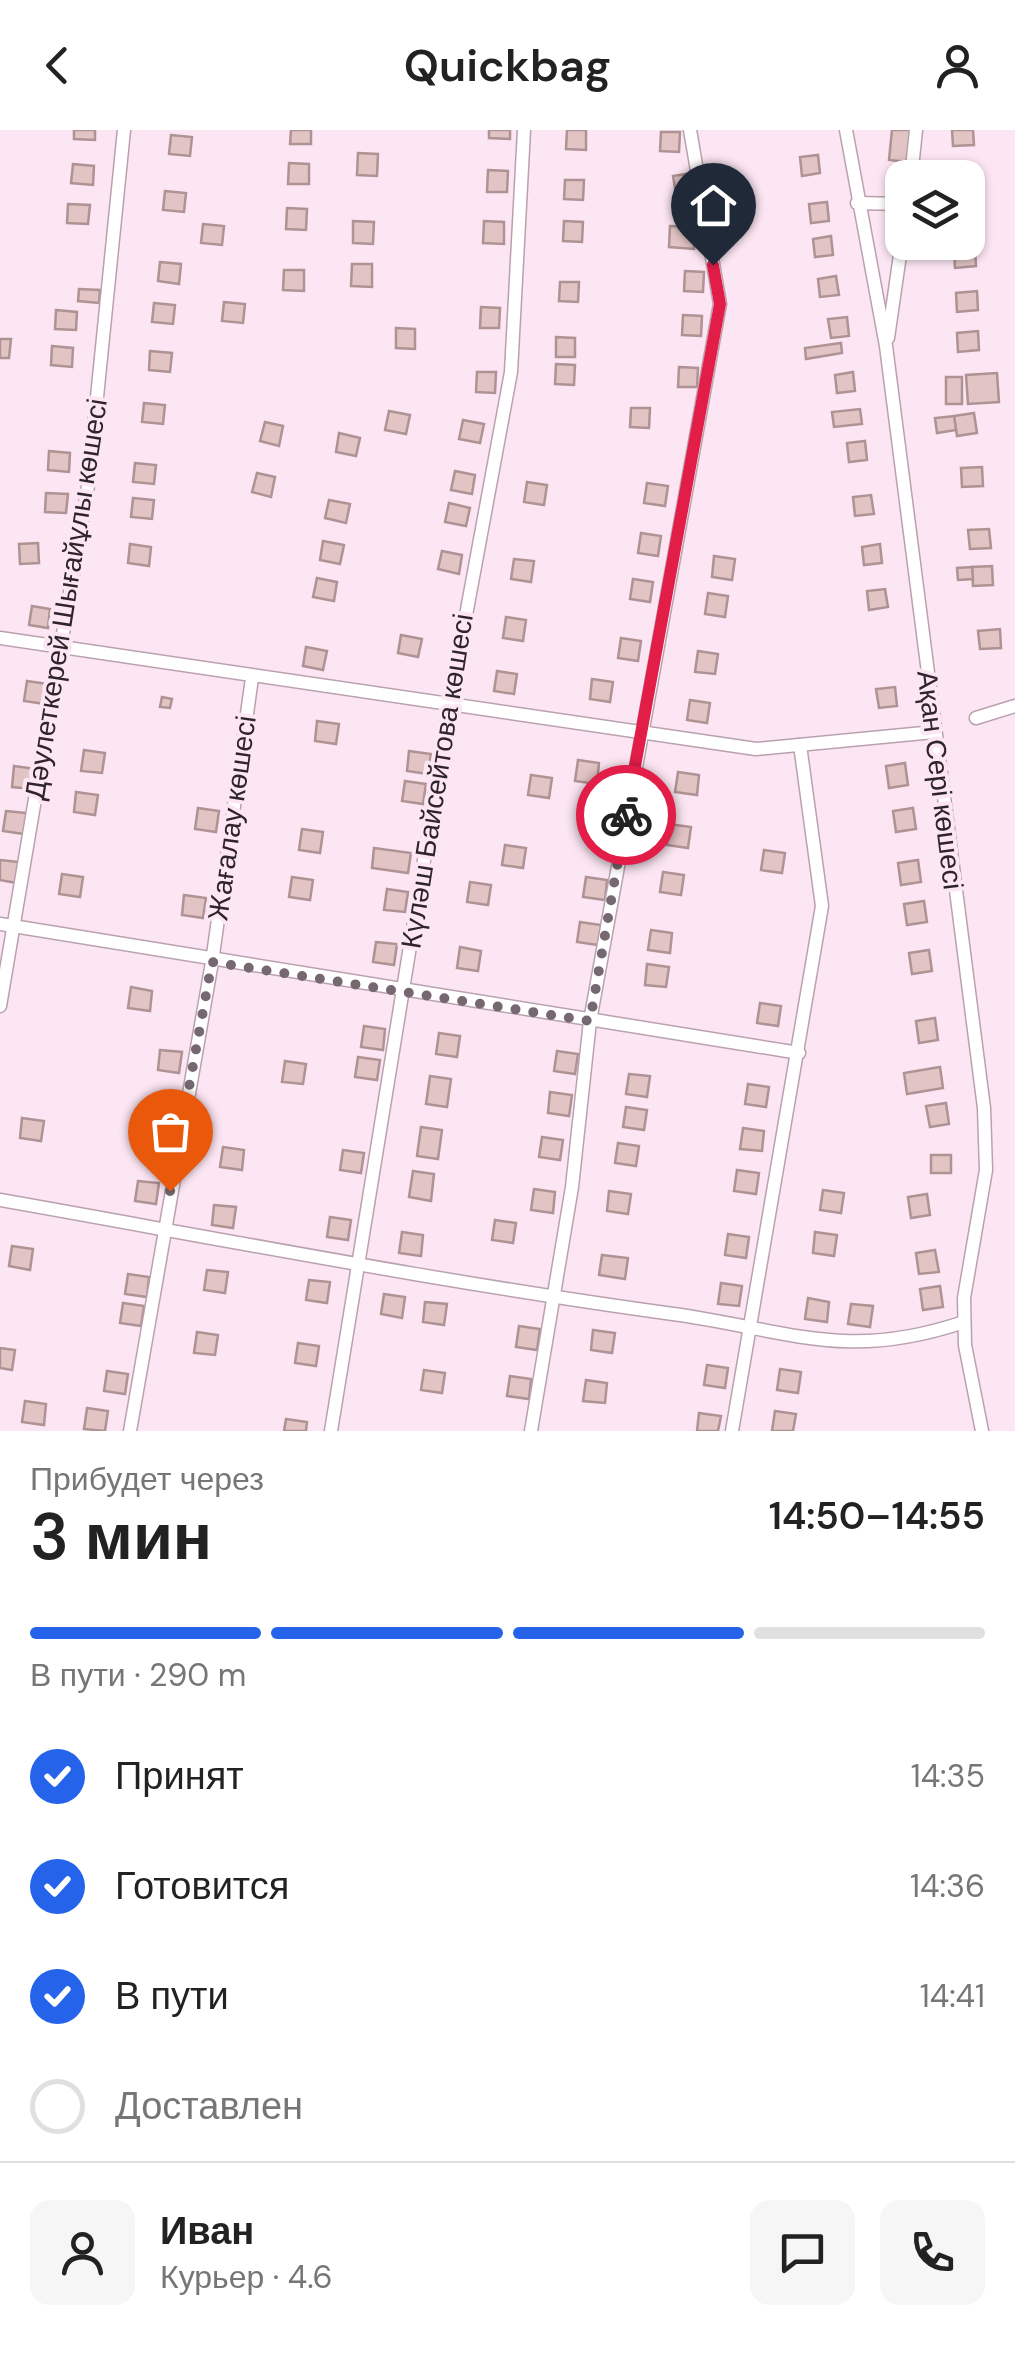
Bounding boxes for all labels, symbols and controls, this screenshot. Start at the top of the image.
text: Quickbag [404,36,611,95]
icon: back [30,38,85,93]
icon: person [930,38,985,93]
map controls [885,160,985,260]
button: layers [885,160,985,260]
pin [671,163,756,266]
icon: home [686,178,741,233]
street label: Дәулеткерей Шығайұлы көшесі [16,396,116,802]
street label: Күләш Байсейтова көшесі [392,611,482,951]
street label: Ақан Сері көшесі [908,668,972,892]
street label: Жағалау көшесі [199,713,265,923]
courier [576,765,676,865]
icon: bike [599,788,654,843]
pin [128,1089,213,1192]
icon: bag [143,1104,198,1159]
text: Прибудет через [30,1458,264,1500]
text: 14:50–14:55 [769,1491,985,1541]
text: 3 мин [30,1495,212,1579]
text: В пути · 290 m [30,1654,246,1696]
icon: check [30,1749,85,1804]
text: Принят [115,1751,244,1801]
text: 14:35 [911,1755,985,1797]
icon: check [30,1859,85,1914]
text: Готовится [115,1861,289,1911]
text: 14:36 [910,1865,985,1907]
icon: check [30,1969,85,2024]
text: В пути [115,1971,229,2021]
text: 14:41 [920,1975,985,2017]
text: Доставлен [115,2081,303,2131]
button: person [30,2200,135,2305]
button: chat [750,2200,855,2305]
button: phone [880,2200,985,2305]
text: Иван [160,2206,254,2256]
text: Курьер · 4.6 [160,2256,333,2298]

